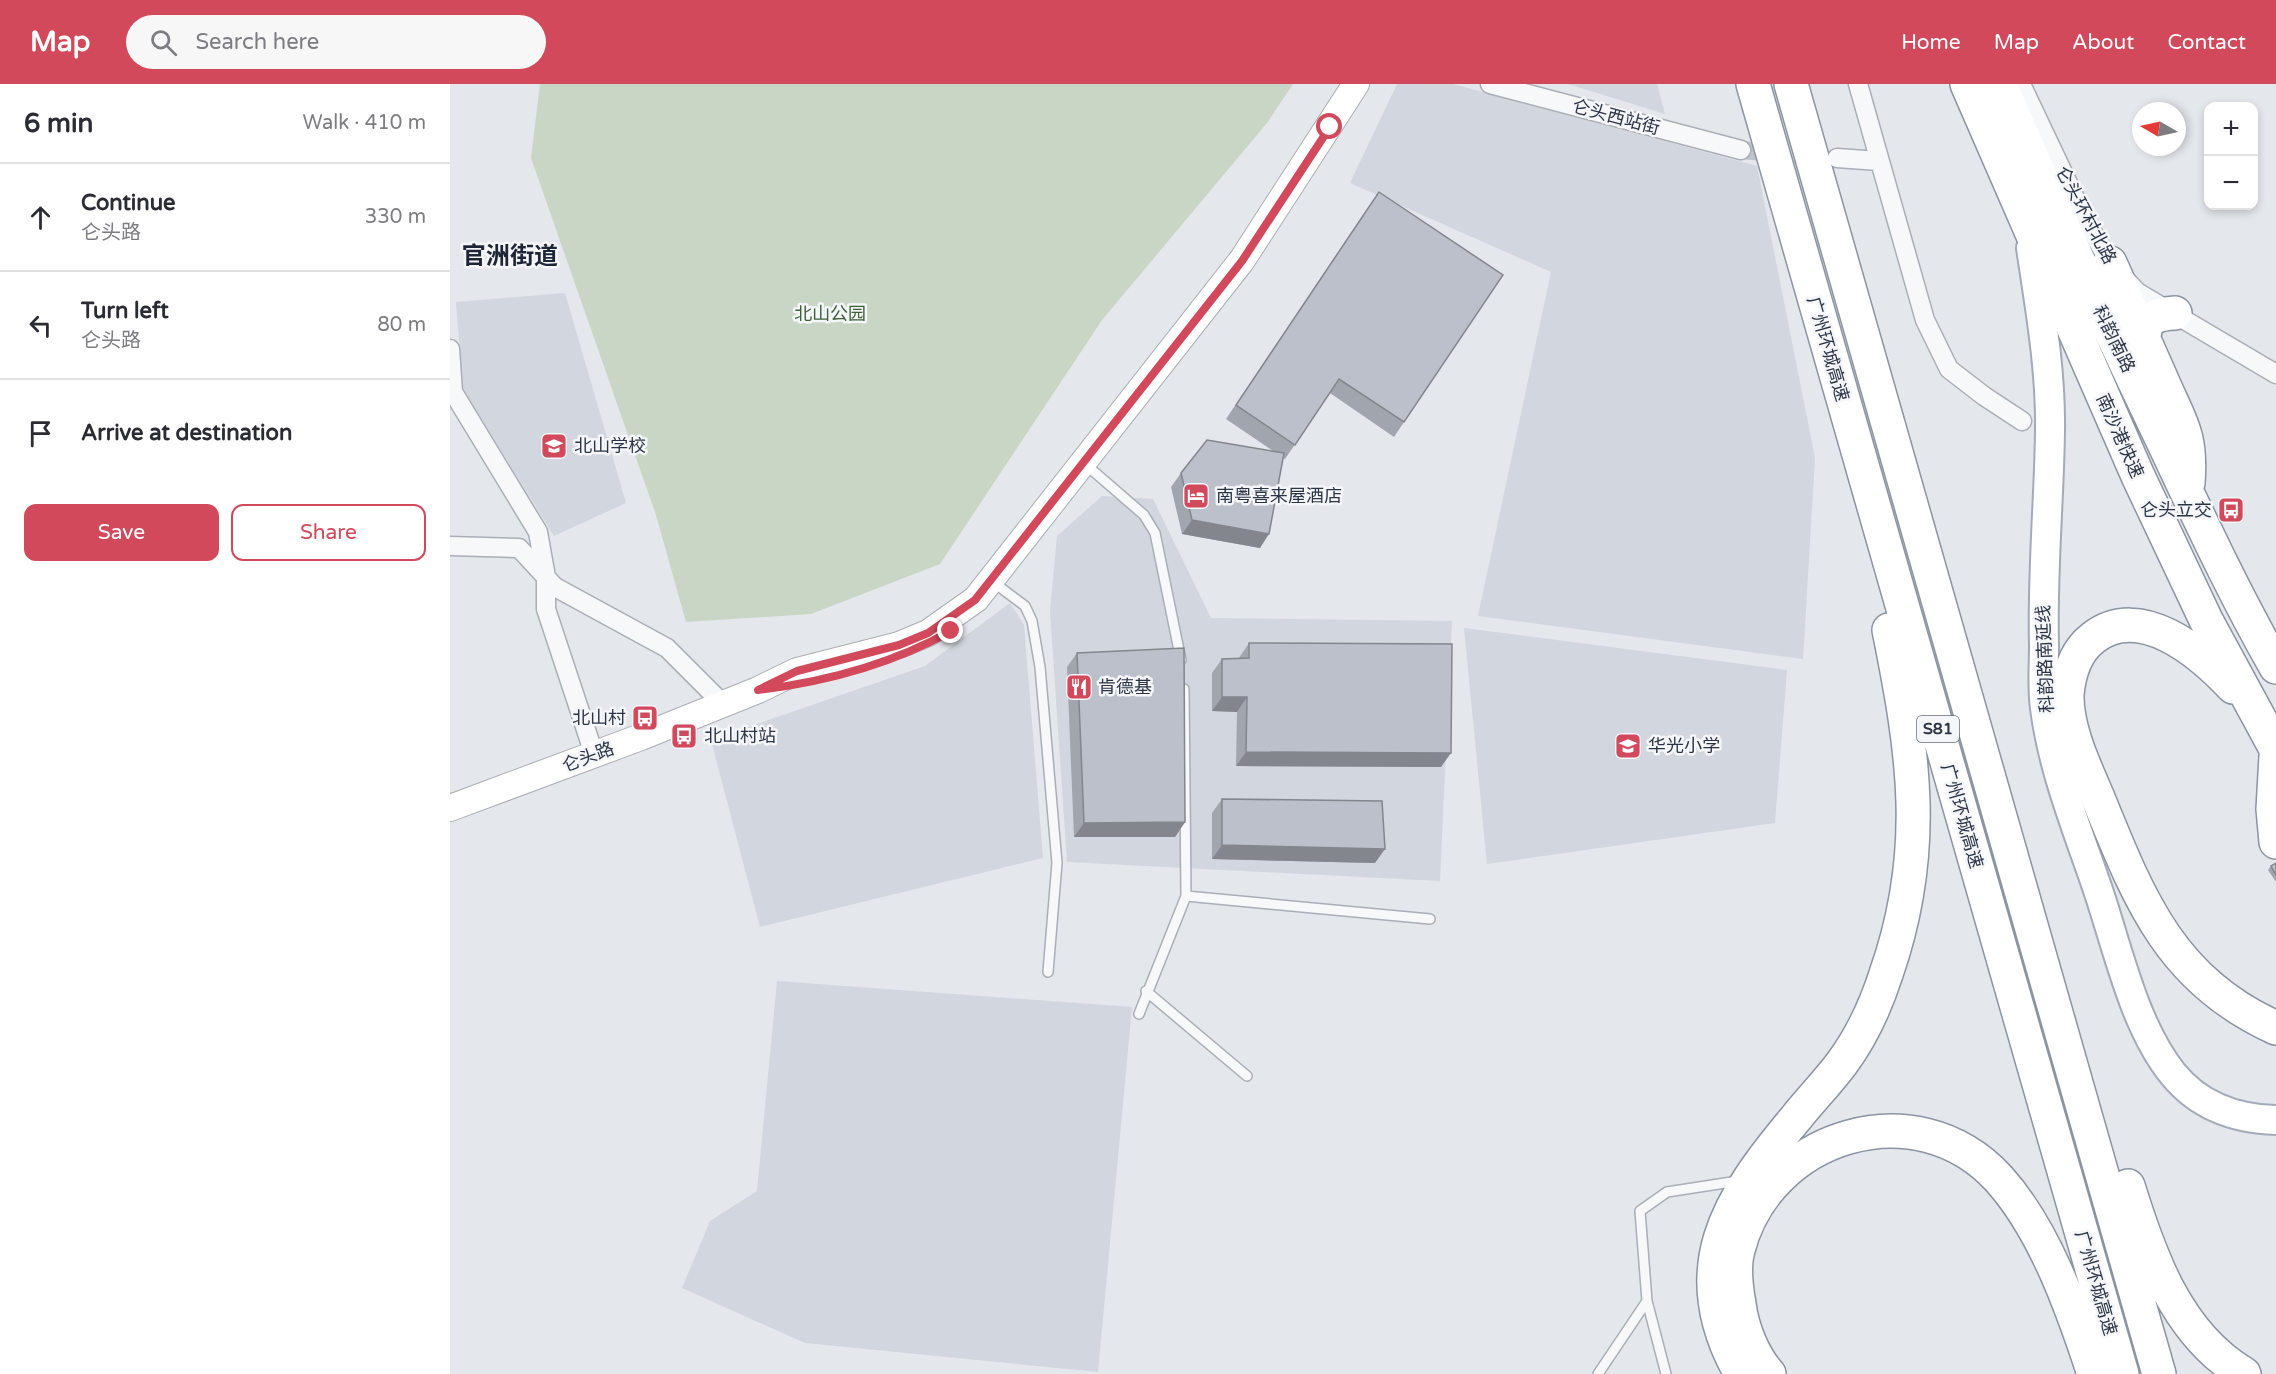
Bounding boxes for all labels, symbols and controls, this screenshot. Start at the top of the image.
search box [126,15,546,69]
text: Map [30,25,90,59]
icon: search [147,26,180,59]
text: Search here [195,29,319,55]
text: Home [1901,30,1961,55]
text: Map [1994,30,2039,55]
text: About [2072,30,2134,55]
text: Contact [2167,30,2246,55]
street label: 仑头西站街 [1570,95,1662,139]
north arrow [2132,102,2186,156]
map controls [2204,102,2258,210]
button: + [2204,102,2258,156]
text: 6 min [24,108,93,139]
text: Walk · 410 m [303,111,426,135]
route start [1316,113,1342,139]
button: − [2204,156,2258,210]
street label: 仑头环村北路 [2051,162,2121,268]
text: Continue [81,190,176,216]
icon: ahead [24,201,57,234]
text: 330 m [365,205,426,229]
text: 仑头路 [81,221,141,245]
district label: 官洲街道 [462,242,558,271]
street label: 广州环城高速 [1803,294,1853,404]
text: Turn left [81,298,169,324]
street label: 科韵南路 [2088,302,2140,376]
park label: 北山公园 [794,303,866,325]
icon: left [24,309,57,342]
text: 80 m [377,313,426,337]
text: 仑头路 [81,329,141,353]
street label: 南沙港快速 [2092,390,2148,482]
icon: arrive [24,417,57,450]
text: Arrive at destination [81,420,292,446]
school or university icon: 北山学校 [539,431,569,461]
place label: 北山学校 [574,435,646,457]
hotel icon: 南粤喜来屋酒店 [1181,481,1211,511]
place label: 南粤喜来屋酒店 [1216,485,1342,507]
bus stop icon: 仑头立交 [2216,495,2246,525]
place label: 仑头立交 [2140,499,2212,521]
button: Save [24,504,219,561]
button: Share [231,504,426,561]
street label: 科韵路南延线 [2032,605,2058,713]
route end [937,617,963,643]
restaurant icon: 肯德基 [1064,672,1094,702]
place label: 肯德基 [1098,676,1152,698]
bus stop icon: 北山村 [630,703,660,733]
place label: 北山村 [572,707,626,729]
road number: S81 [1917,716,1959,742]
bus stop icon: 北山村站 [669,721,699,751]
place label: 北山村站 [704,725,776,747]
school or university icon: 华光小学 [1613,731,1643,761]
place label: 华光小学 [1648,735,1720,757]
street label: 仑头路 [559,737,617,777]
street label: 广州环城高速 [1937,761,1987,871]
street label: 广州环城高速 [2071,1228,2121,1338]

